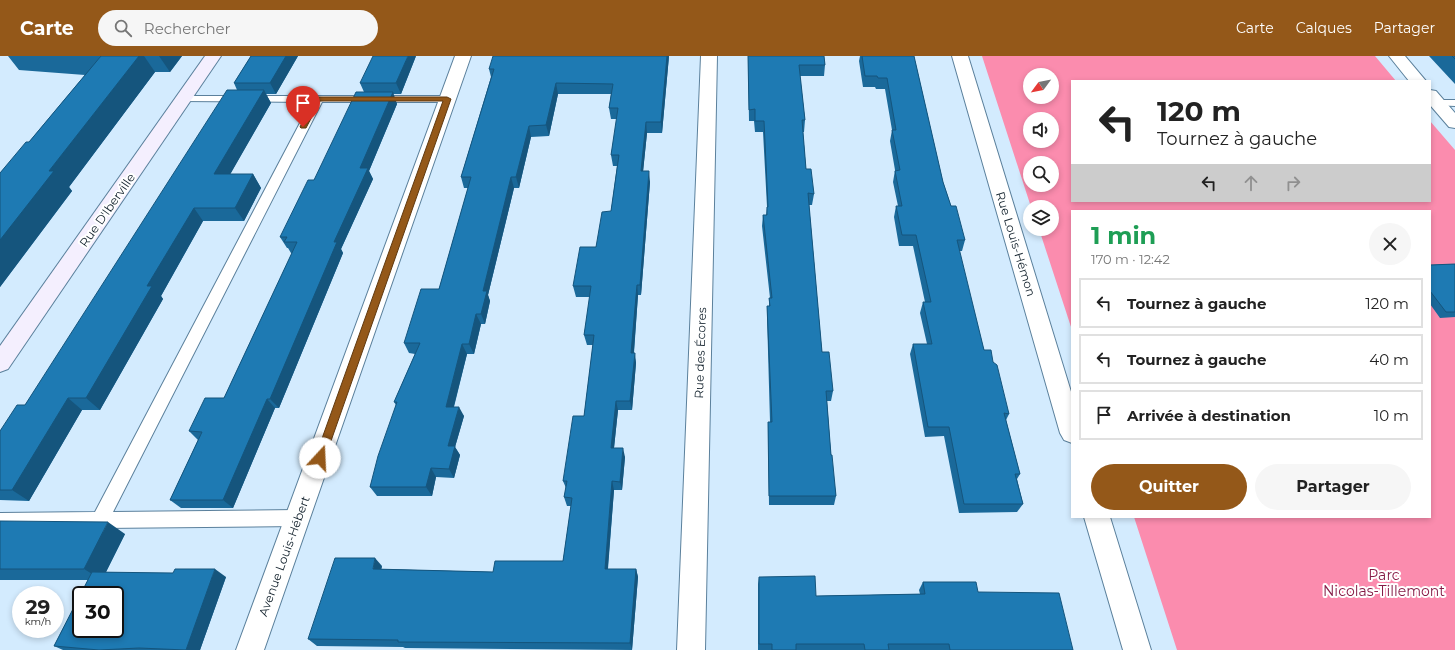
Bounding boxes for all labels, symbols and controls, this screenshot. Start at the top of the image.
search box [98,10,378,46]
text: Carte [20,17,74,40]
icon: search [112,17,134,39]
text: Rechercher [144,19,231,38]
text: Carte [1236,19,1274,37]
text: Calques [1296,19,1352,37]
text: Partager [1374,19,1435,37]
north arrow [1023,68,1059,104]
map controls [1023,68,1059,236]
pin [286,86,320,127]
icon: arrive [292,92,314,114]
text: 120 m [1157,94,1241,128]
icon: left [1091,96,1143,148]
button: sound [1023,112,1059,148]
text: Tournez à gauche [1157,128,1317,150]
button: search [1023,156,1059,192]
street label: Rue D'Iberville [76,170,138,250]
icon: left [1198,172,1220,194]
icon: ahead [1240,172,1262,194]
icon: right [1282,172,1304,194]
street label: Rue Louis-Hémon [993,190,1039,298]
button: layers [1023,200,1059,236]
text: 1 min [1091,221,1156,250]
button: close [1369,223,1411,265]
text: 170 m · 12:42 [1091,251,1170,267]
icon: left [1093,292,1115,314]
text: Tournez à gauche [1127,294,1266,313]
text: 120 m [1365,294,1409,313]
street label: Rue des Écores [691,307,709,399]
icon: left [1093,348,1115,370]
text: Tournez à gauche [1127,350,1266,369]
text: 40 m [1369,350,1409,369]
icon: arrive [1093,404,1115,426]
text: Arrivée à destination [1127,406,1291,425]
text: 10 m [1374,406,1409,425]
position arrow [299,437,341,479]
button: Quitter [1091,464,1247,510]
button: Partager [1255,464,1411,510]
street label: Avenue Louis-Hébert [255,494,313,618]
park label: Parc Nicolas-Tillemont [1323,566,1445,600]
speed limit sign: 30 [72,586,124,638]
text: 29 [26,595,50,619]
text: km/h [25,615,51,628]

